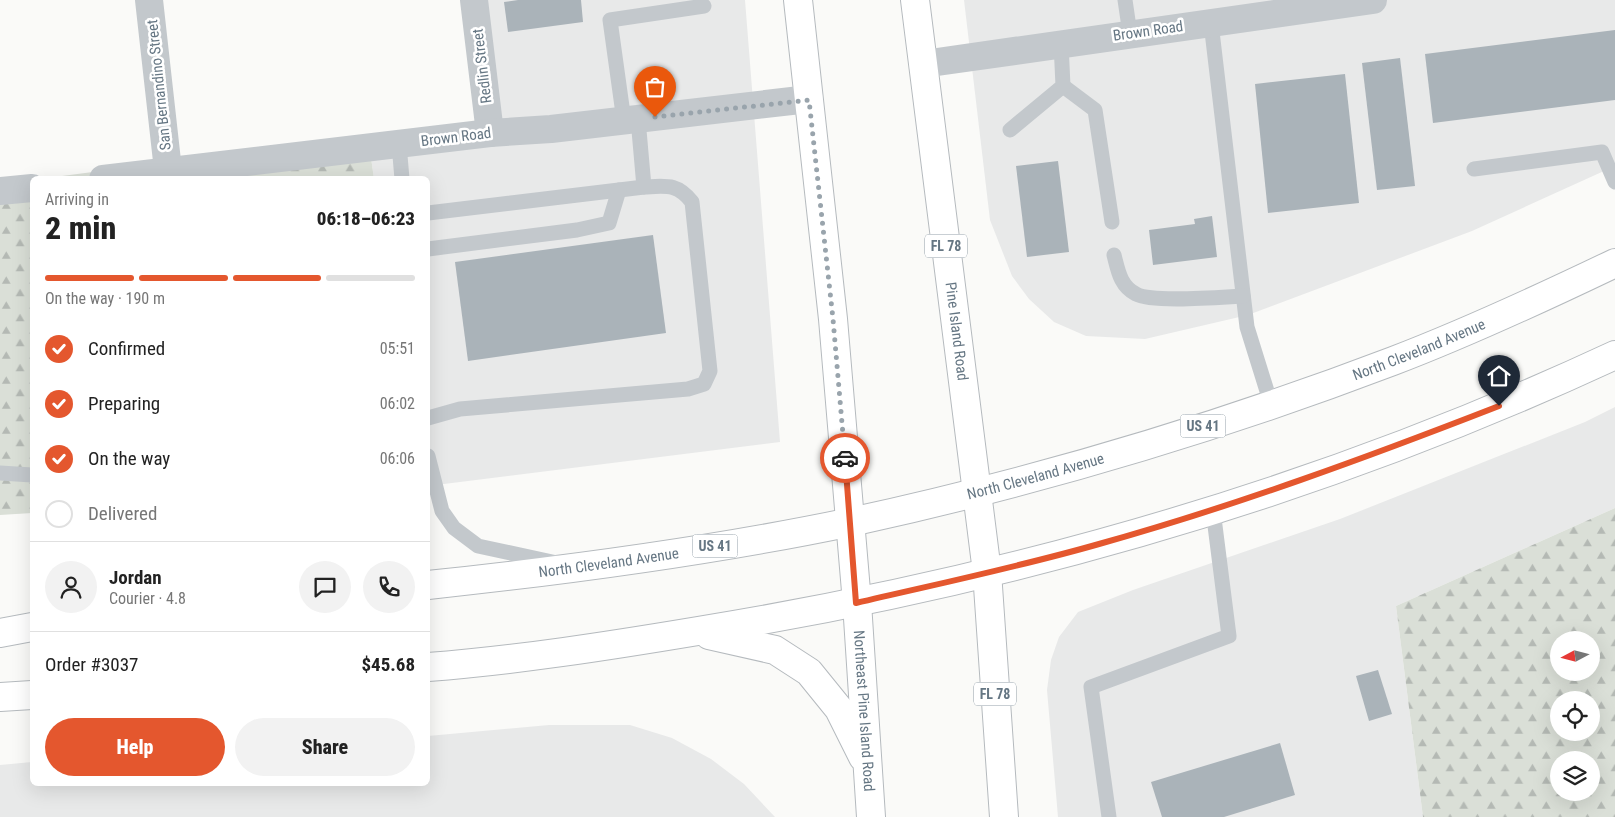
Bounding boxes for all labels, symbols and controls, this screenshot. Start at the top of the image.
street label: Brown Road [1112,17,1184,45]
street label: San Bernandino Street [143,19,175,151]
street label: Redlin Street [468,28,496,104]
pin [634,66,676,117]
icon: bag [641,73,669,101]
street label: Brown Road [420,124,492,150]
text: Arriving in [45,190,109,209]
text: 06:18–06:23 [317,207,415,230]
text: 2 min [45,209,116,247]
road number: FL 78 [925,235,967,258]
street label: Pine Island Road [942,281,972,382]
text: On the way · 190 m [45,289,165,308]
street label: North Cleveland Avenue [1350,315,1488,384]
icon: check [45,335,73,363]
text: Confirmed [88,337,165,360]
text: 05:51 [380,339,415,358]
pin [1478,355,1520,406]
icon: home [1485,362,1513,390]
icon: check [45,390,73,418]
text: Preparing [88,392,160,415]
text: 06:02 [380,394,415,413]
road number: US 41 [1180,414,1226,438]
courier [820,433,870,483]
icon: car [831,444,859,472]
icon: check [45,445,73,473]
text: On the way [88,447,170,470]
text: 06:06 [380,449,415,468]
street label: North Cleveland Avenue [965,449,1106,503]
text: Delivered [88,502,157,525]
road number: US 41 [692,534,738,558]
street label: North Cleveland Avenue [538,544,680,581]
button: person [45,561,97,613]
button: chat [299,561,351,613]
button: phone [363,561,415,613]
text: Jordan [109,566,162,589]
text: Courier · 4.8 [109,589,186,608]
street label: Northeast Pine Island Road [850,630,878,792]
north arrow [1550,631,1600,681]
map controls [1550,631,1600,801]
text: Order #3037 [45,653,138,676]
text: $45.68 [361,653,415,676]
road number: FL 78 [974,682,1016,706]
button: locate [1550,691,1600,741]
button: Help [45,718,225,776]
button: Share [235,718,415,776]
button: layers [1550,751,1600,801]

